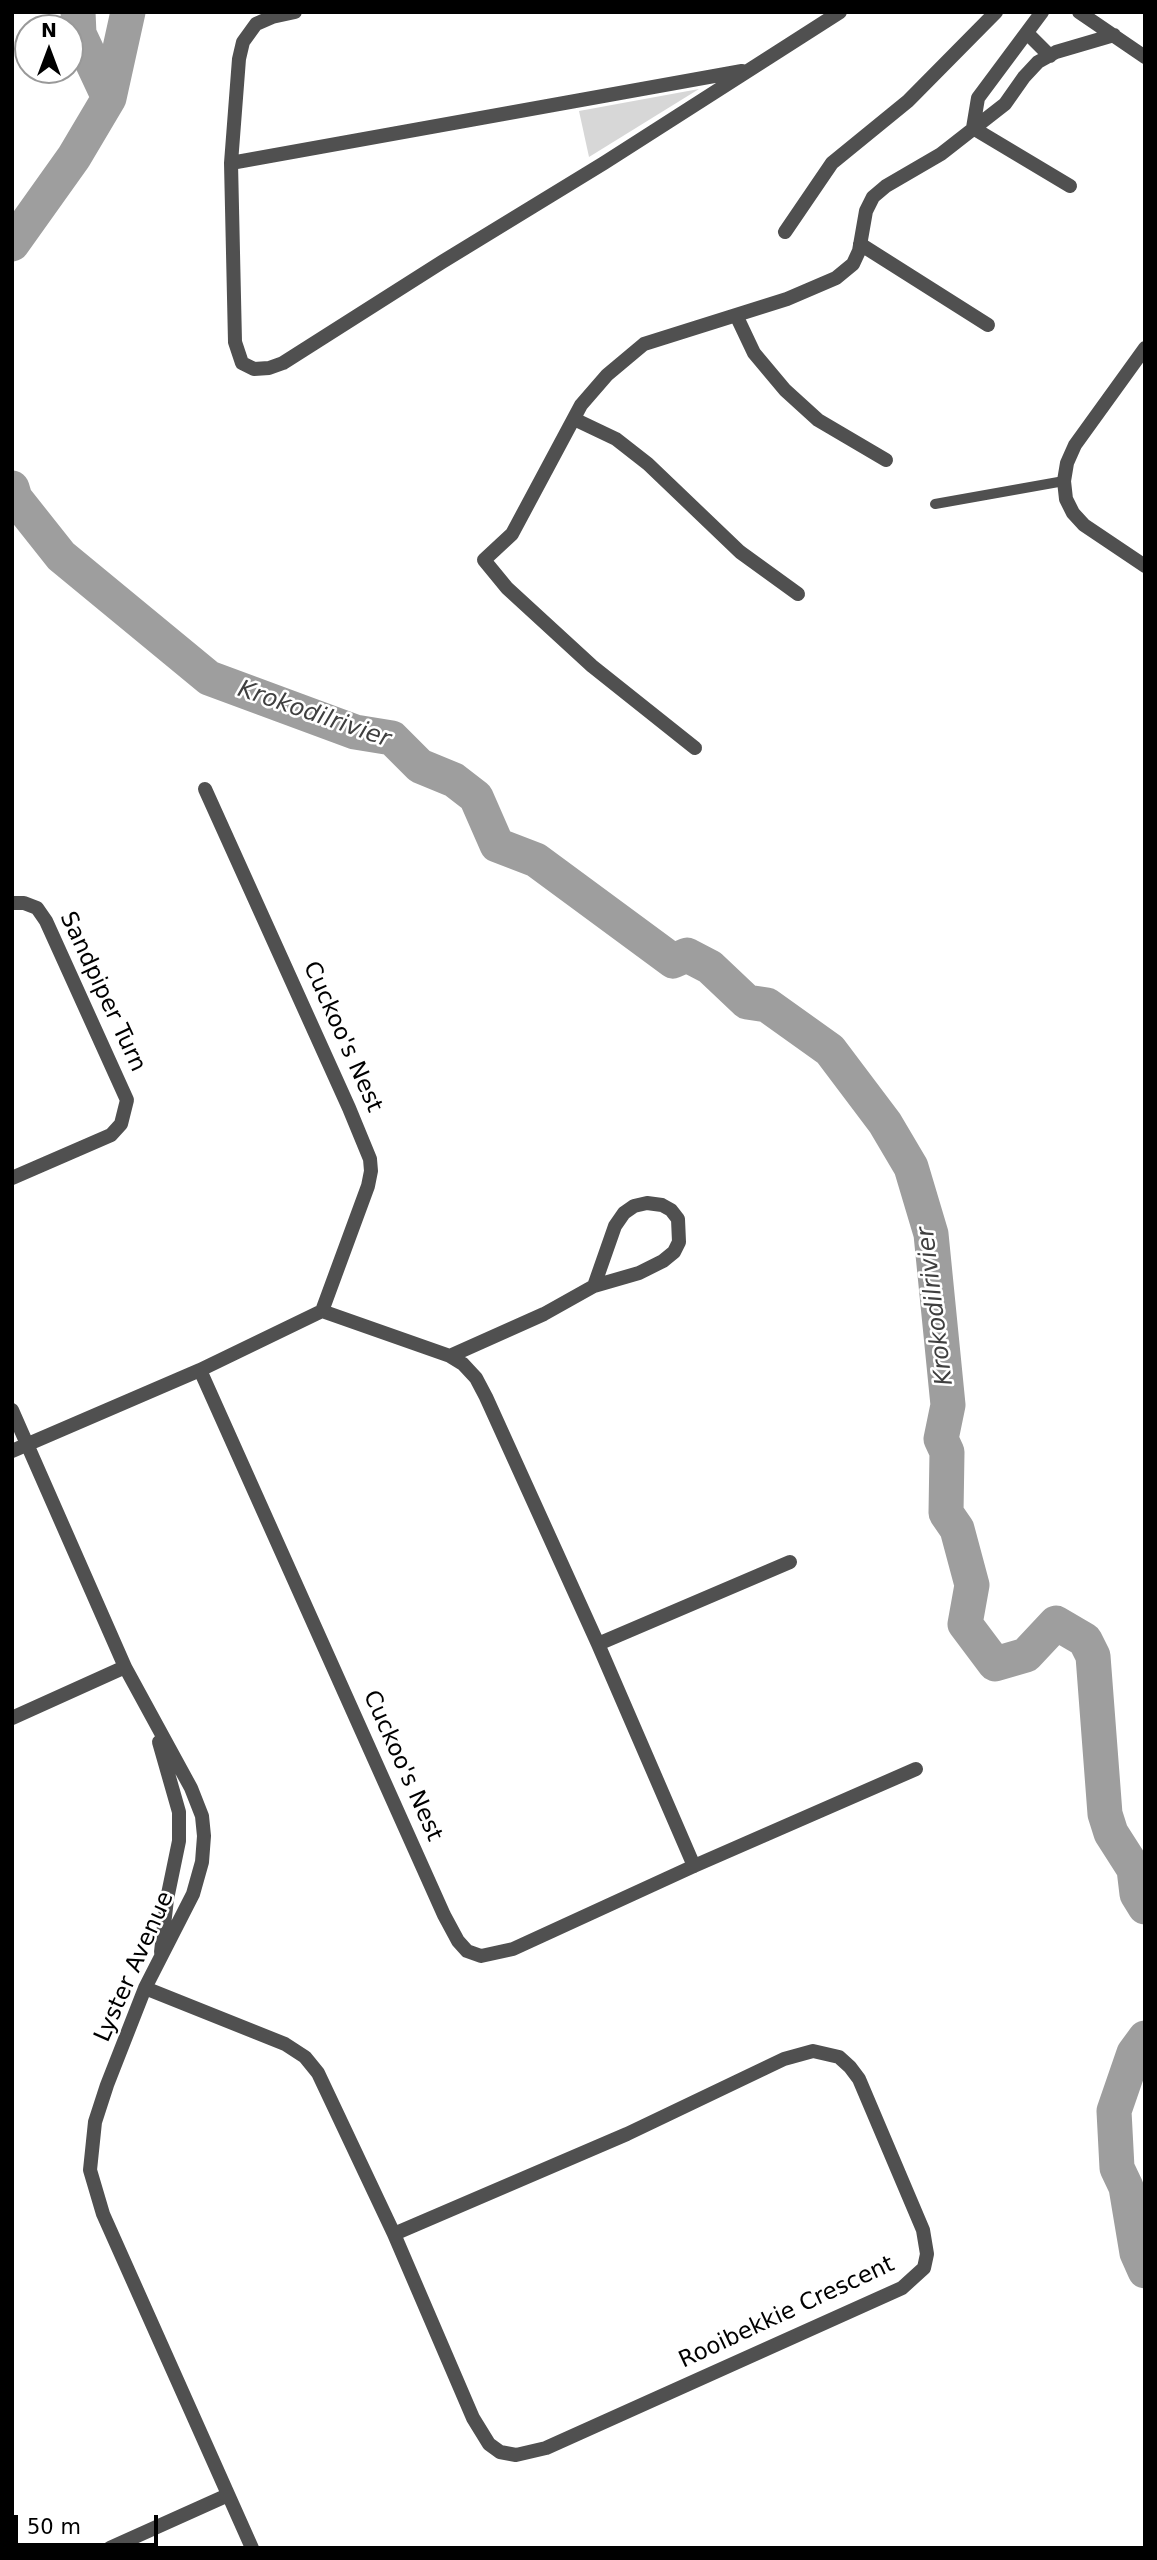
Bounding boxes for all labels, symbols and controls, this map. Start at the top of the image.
north arrow [14,14,84,84]
text: N [41,19,57,41]
water label: Krokodilrivier [234,675,394,755]
street label: Sandpiper Turn [53,908,151,1076]
street label: Cuckoo's Nest [296,957,388,1117]
water label: Krokodilrivier [912,1225,960,1387]
street label: Cuckoo's Nest [356,1686,448,1846]
street label: Lyster Avenue [90,1888,180,2046]
street label: Rooibekkie Crescent [675,2251,899,2375]
scale bar [18,2500,161,2544]
text: 50 m [27,2515,81,2539]

